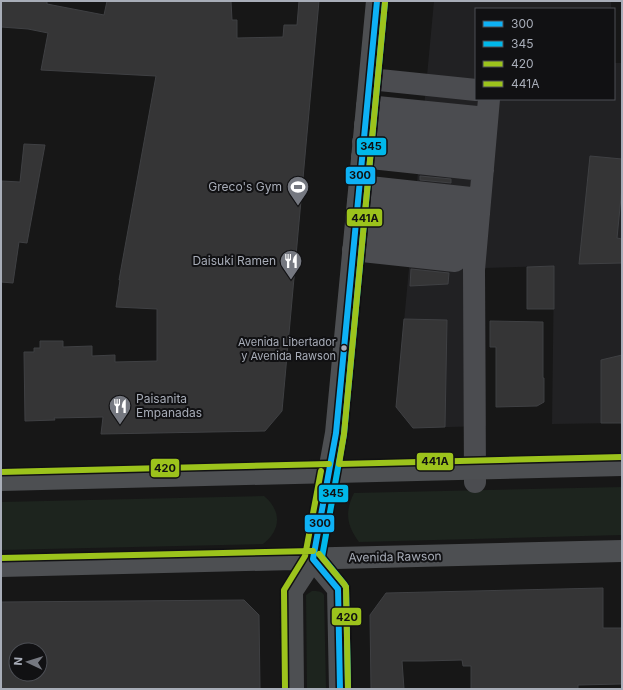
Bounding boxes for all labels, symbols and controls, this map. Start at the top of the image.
legend [475,8,615,100]
text: 300 [511,16,534,31]
text: 345 [511,36,533,51]
text: 420 [511,56,534,71]
text: 441A [511,76,539,91]
line badge: 345 [356,137,387,156]
text: 345 [360,139,382,153]
line badge: 300 [345,166,376,185]
text: 300 [349,168,371,182]
sports icon: Greco's Gym [285,174,311,207]
place label: Greco's Gym [208,179,282,194]
line badge: 441A [346,208,383,227]
text: 441A [351,211,379,225]
restaurant icon: Daisuki Ramen [278,248,304,281]
place label: Daisuki Ramen [192,253,276,268]
place label: Avenida Libertador y Avenida Rawson [238,335,336,363]
marker: Avenida Libertador y Avenida Rawson [339,343,349,353]
place label: Paisanita Empanadas [136,391,202,420]
restaurant icon: Paisanita Empanadas [107,393,133,426]
line badge: 441A [416,452,454,471]
text: 441A [421,454,449,468]
line badge: 420 [150,458,180,478]
text: 420 [154,461,176,475]
line badge: 345 [318,484,349,503]
text: 345 [322,486,344,500]
line badge: 300 [304,514,335,533]
text: 300 [309,516,331,530]
street label: Avenida Rawson [348,548,442,565]
line badge: 420 [331,607,362,626]
text: 420 [336,610,358,624]
north arrow [8,642,48,682]
text: N [11,657,25,666]

